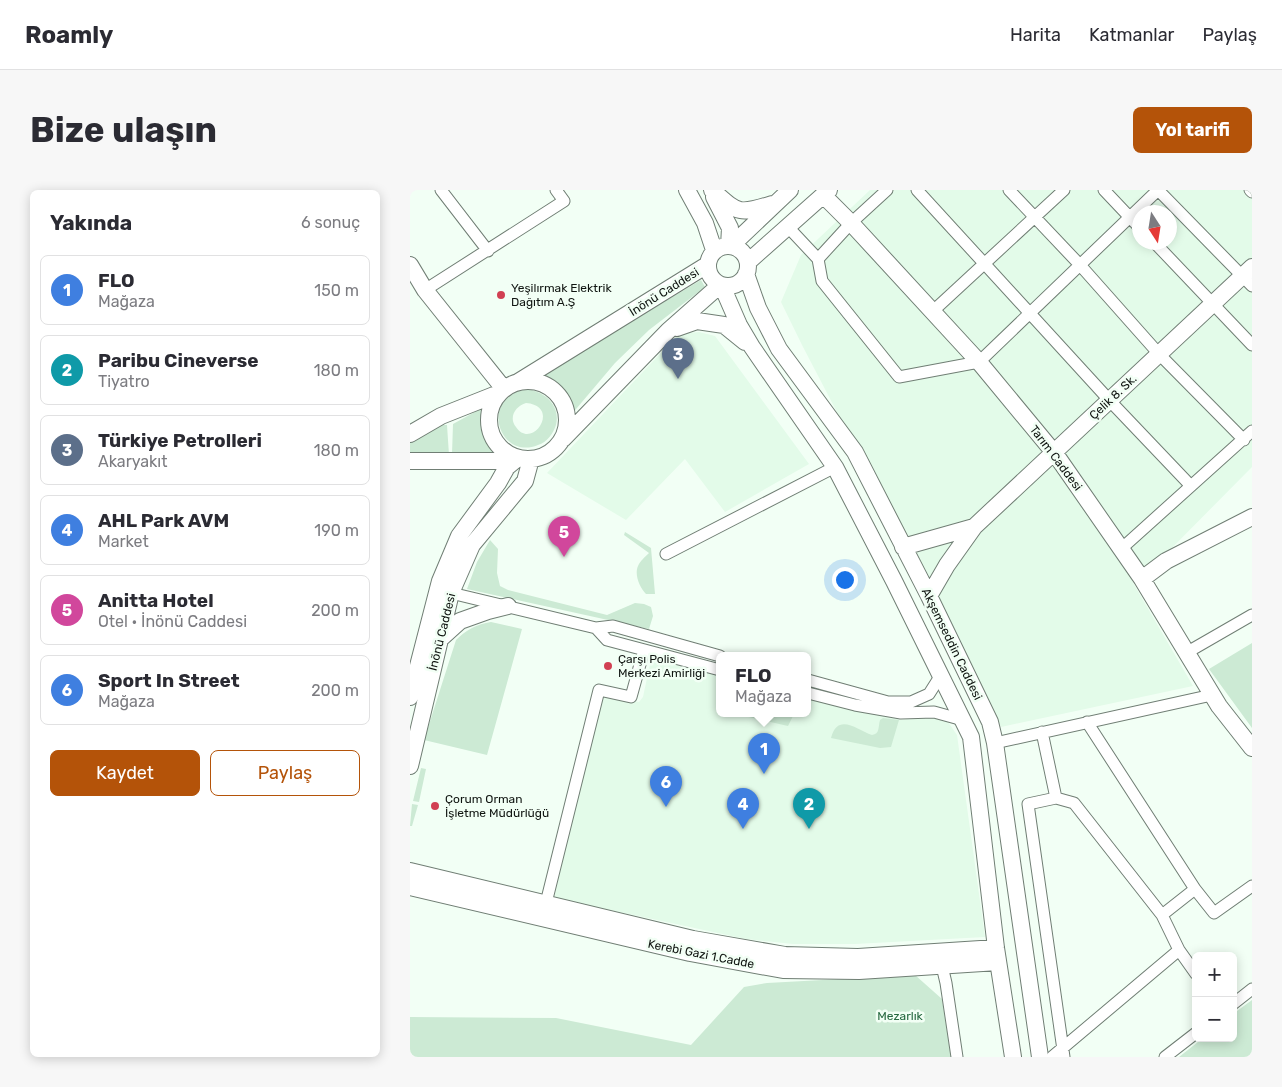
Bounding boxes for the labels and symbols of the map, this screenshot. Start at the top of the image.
north arrow [1132,205,1177,250]
street label: İnönü Caddesi [627,265,702,319]
place label: Yeşilırmak Elektrik Dağıtım A.Ş [511,281,612,309]
marker: Yeşilırmak Elektrik Dağıtım A.Ş [495,289,507,301]
pin: 3 [662,338,694,379]
street label: Çelik 8. Sk. [1086,372,1140,422]
street label: Tarım Caddesi [1027,423,1085,494]
pin: 5 [548,516,580,557]
your location [832,567,858,593]
street label: Akşemseddin Caddesi [919,586,985,702]
street label: İnönü Caddesi [426,592,458,672]
place label: Çarşı Polis Merkezi Amirliği [618,652,705,680]
marker: Çarşı Polis Merkezi Amirliği [602,660,614,672]
pin: 1 [748,733,780,774]
pin: 6 [650,766,682,807]
pin: 4 [727,788,759,829]
pin: 2 [793,788,825,829]
place label: Çorum Orman İşletme Müdürlüğü [445,792,549,820]
marker: Çorum Orman İşletme Müdürlüğü [429,800,441,812]
street label: Kerebi Gazi 1.Cadde [647,937,756,971]
park label: Mezarlık [877,1009,924,1023]

